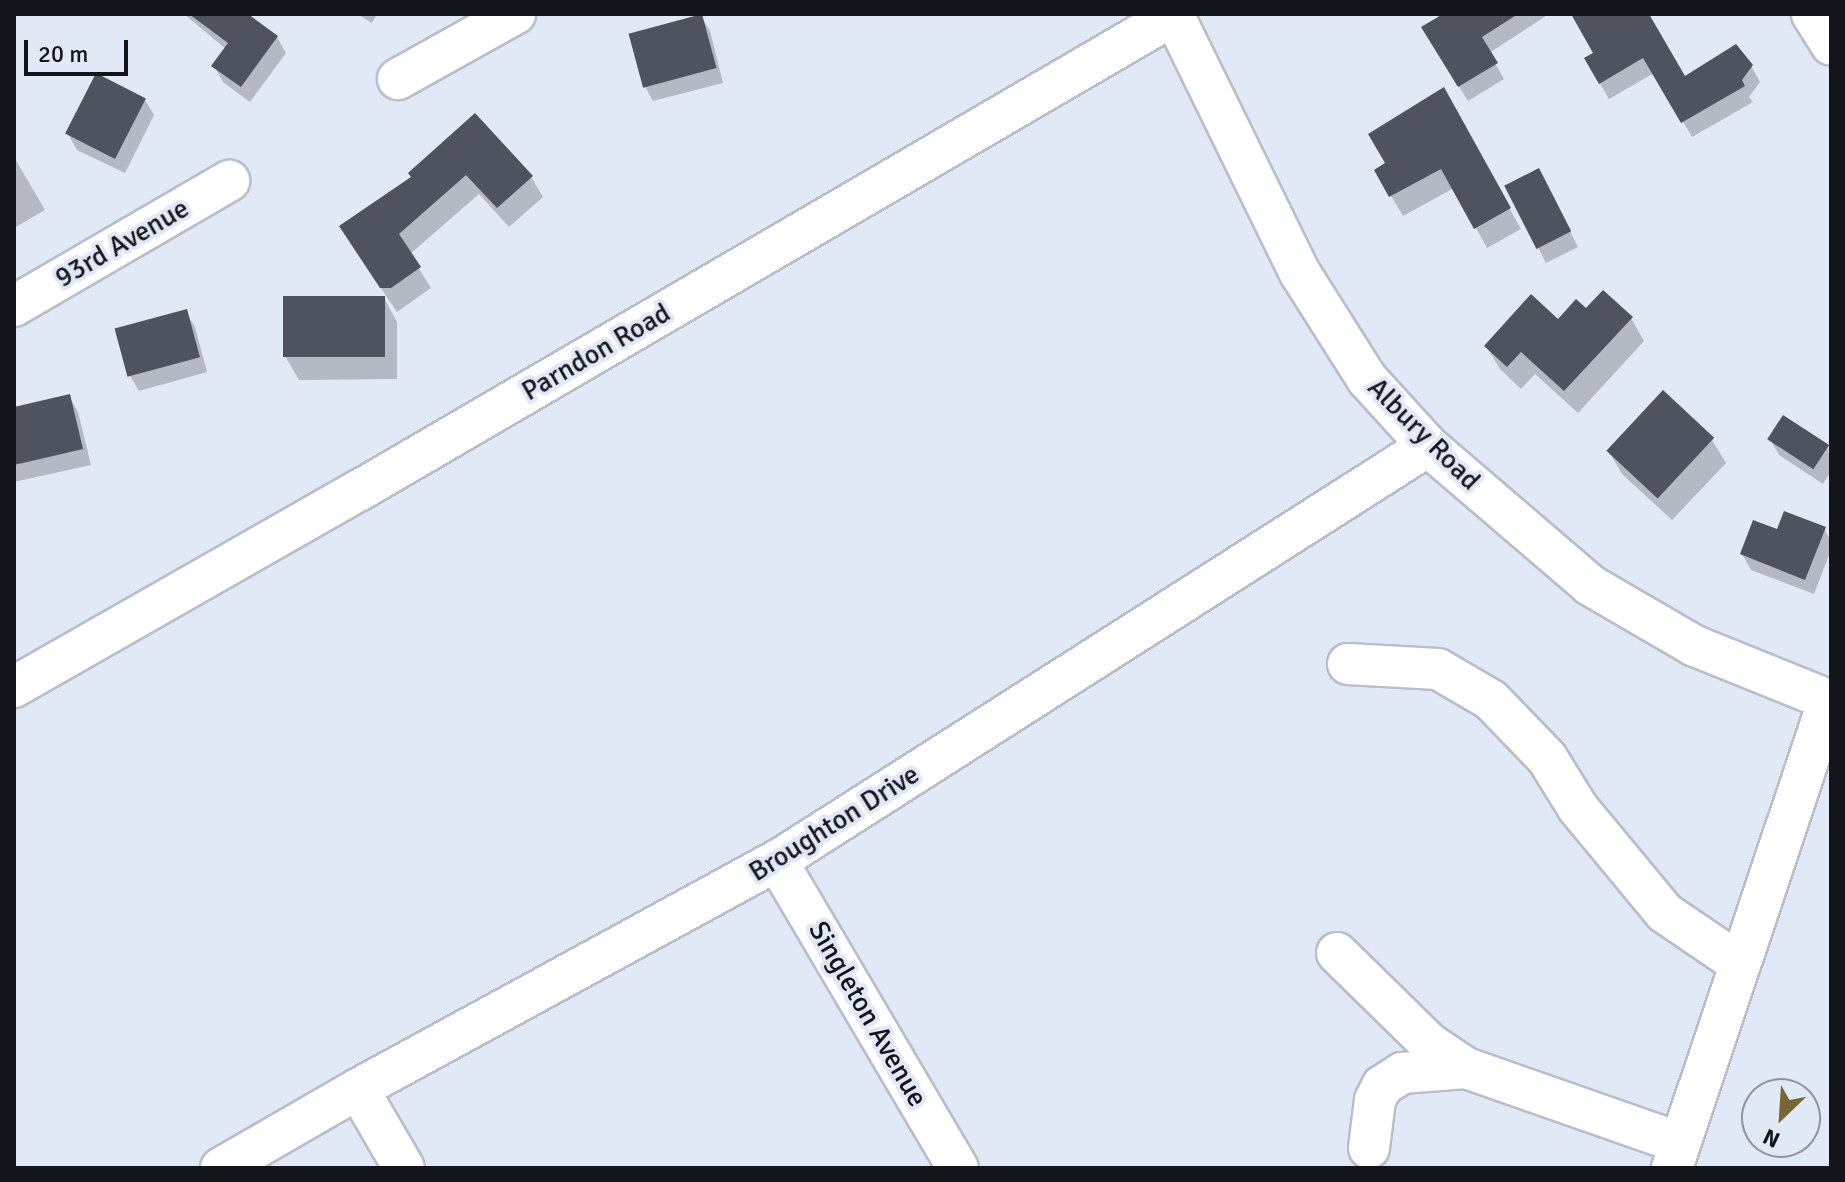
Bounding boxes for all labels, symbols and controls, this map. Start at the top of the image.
scale bar [28,24,132,74]
text: 20 m [38,39,88,69]
street label: 93rd Avenue [49,191,195,295]
street label: Parndon Road [516,296,676,408]
street label: Albury Road [1361,371,1487,497]
street label: Broughton Drive [743,757,925,889]
street label: Singleton Avenue [801,915,935,1113]
north arrow [1741,1078,1821,1158]
text: N [1759,1123,1784,1154]

